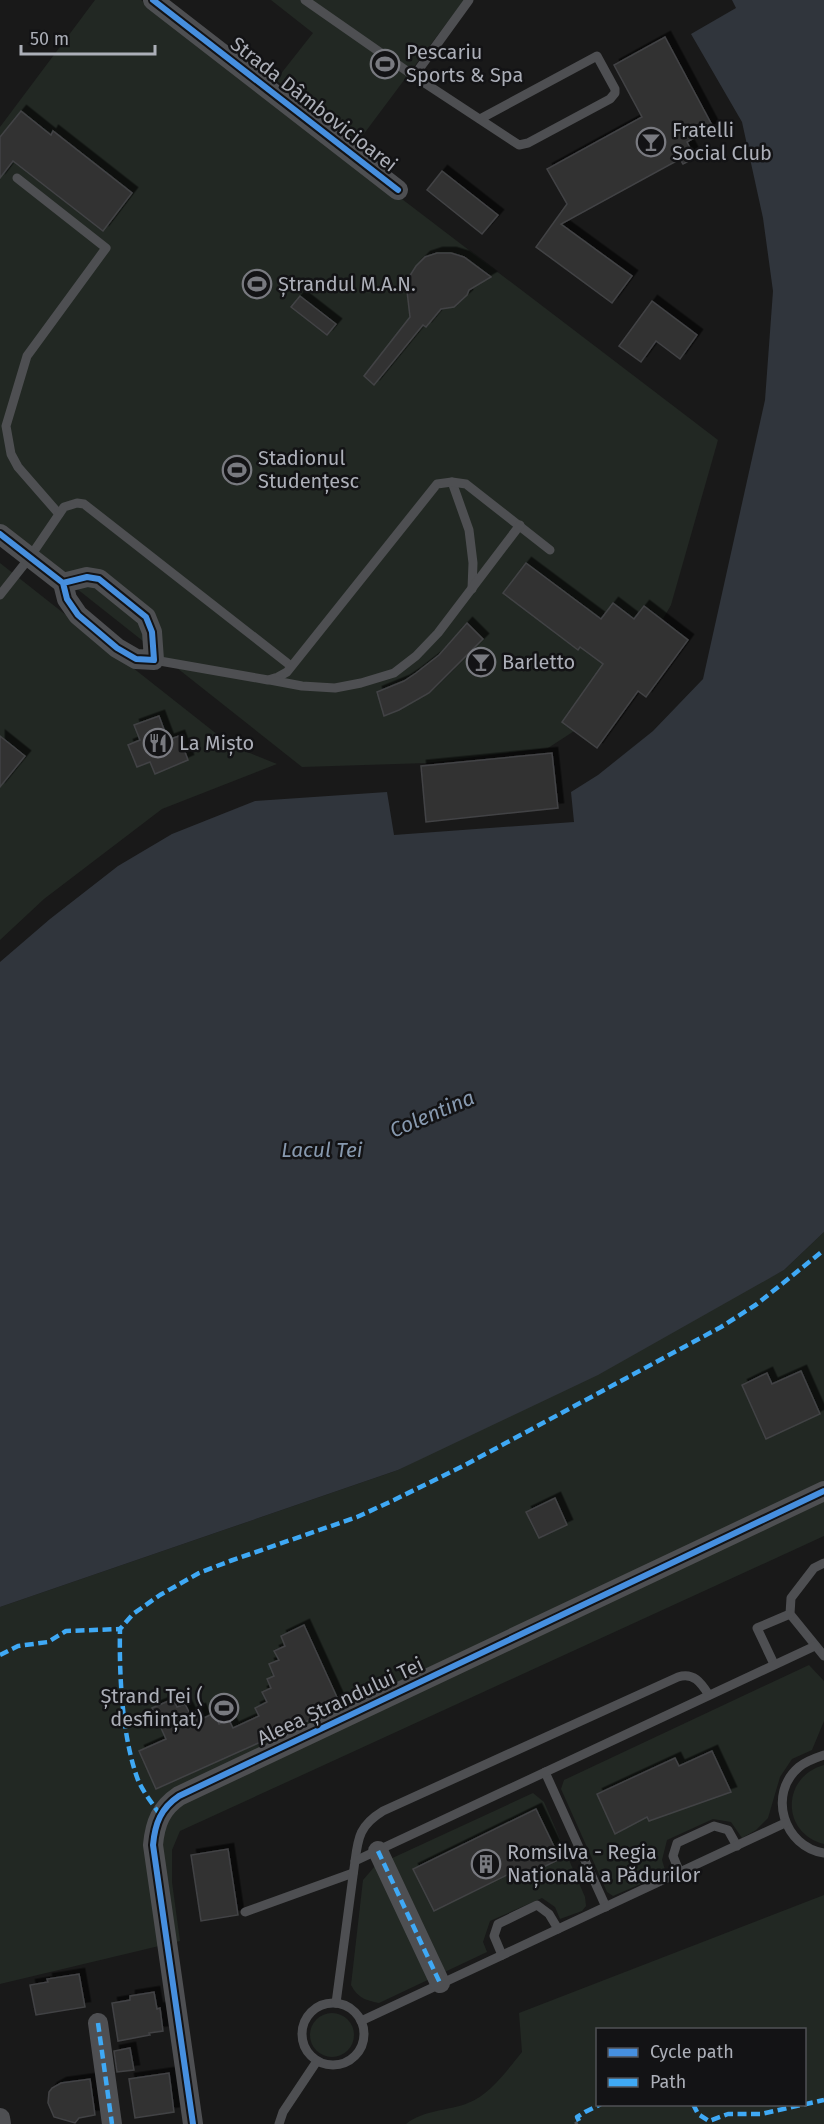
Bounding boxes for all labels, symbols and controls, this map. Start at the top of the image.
scale bar [21,18,154,56]
text: 50 m [30,28,69,50]
street label: Strada Dâmbovicioarei [226,31,402,177]
place label: Pescariu Sports & Spa [406,40,523,87]
sports icon: Pescariu Sports & Spa [369,48,401,80]
place label: Fratelli Social Club [672,118,772,165]
bar icon: Fratelli Social Club [635,126,667,158]
sports icon: Ștrandul M.A.N. [241,268,273,300]
place label: Ștrandul M.A.N. [278,272,416,297]
place label: Stadionul Studențesc [258,446,359,494]
sports icon: Stadionul Studențesc [221,454,253,486]
bar icon: Barletto [465,646,497,678]
place label: Barletto [502,650,575,674]
restaurant icon: La Mișto [142,727,174,759]
place label: La Mișto [179,731,254,756]
water label: Colentina [386,1084,478,1144]
water label: Lacul Tei [281,1137,363,1163]
street label: Aleea Ștrandului Tei [253,1652,427,1751]
place label: Ștrand Tei ( desființat) [100,1684,203,1732]
sports icon: Ștrand Tei ( desființat) [208,1692,240,1724]
place label: Romsilva - Regia Națională a Pădurilor [507,1840,700,1888]
building icon: Romsilva - Regia Națională a Pădurilor [470,1848,502,1880]
legend [596,2028,806,2106]
text: Cycle path [650,2041,734,2063]
text: Path [650,2071,686,2093]

